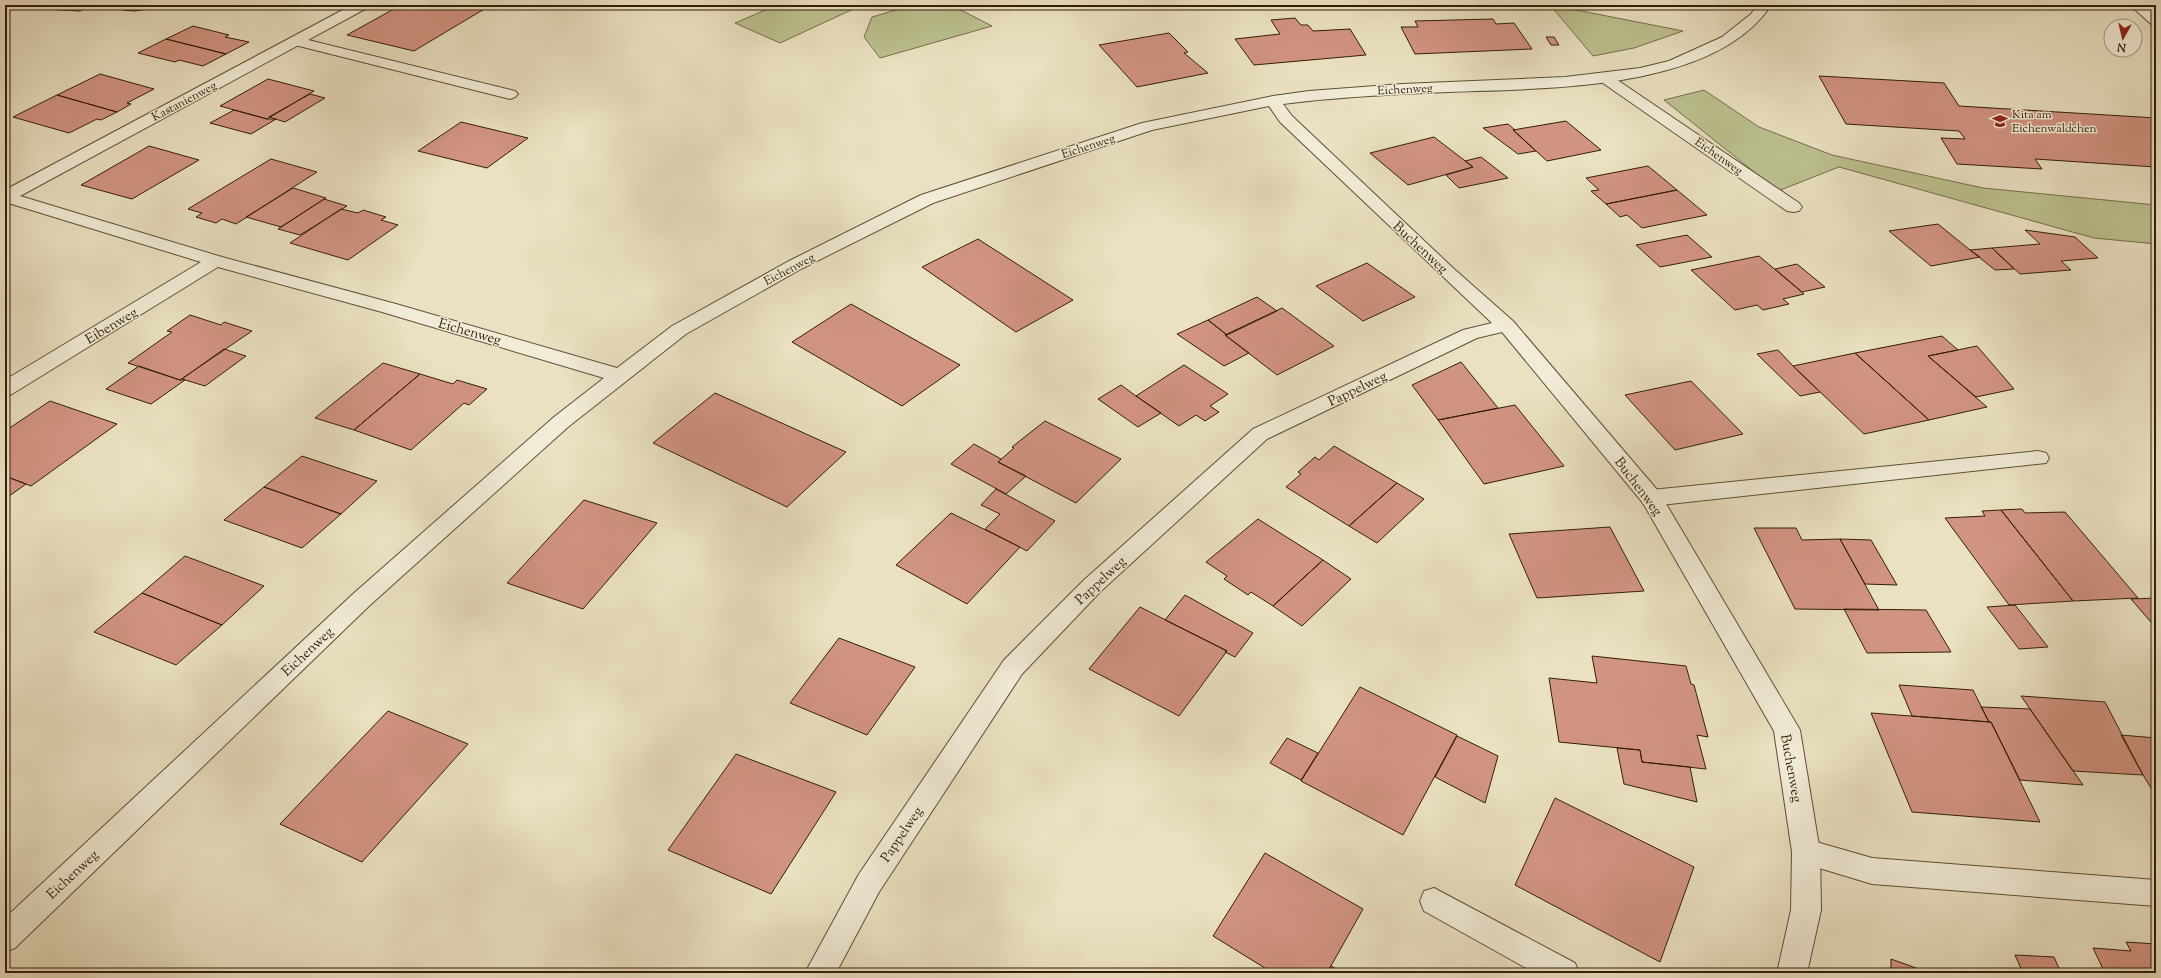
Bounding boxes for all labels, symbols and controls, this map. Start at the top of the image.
north arrow [2103,18,2143,58]
text: N [2116,38,2128,56]
street label: Kastanienweg [149,77,220,127]
street label: Eichenweg [1377,80,1433,100]
place label: Kita am Eichenwäldchen [2012,106,2097,138]
school or university icon: Kita am Eichenwäldchen [1991,112,2009,130]
street label: Eichenweg [1059,130,1118,164]
street label: Eichenweg [1691,134,1746,180]
street label: Buchenweg [1388,218,1452,279]
street label: Eichenweg [761,249,818,291]
street label: Eibenweg [82,303,142,350]
street label: Eichenweg [436,314,503,351]
street label: Pappelweg [1325,367,1391,413]
street label: Buchenweg [1609,454,1666,521]
street label: Pappelweg [1071,553,1131,610]
street label: Eichenweg [278,623,339,682]
street label: Buchenweg [1774,733,1806,804]
street label: Pappelweg [877,803,929,867]
street label: Eichenweg [43,846,104,905]

